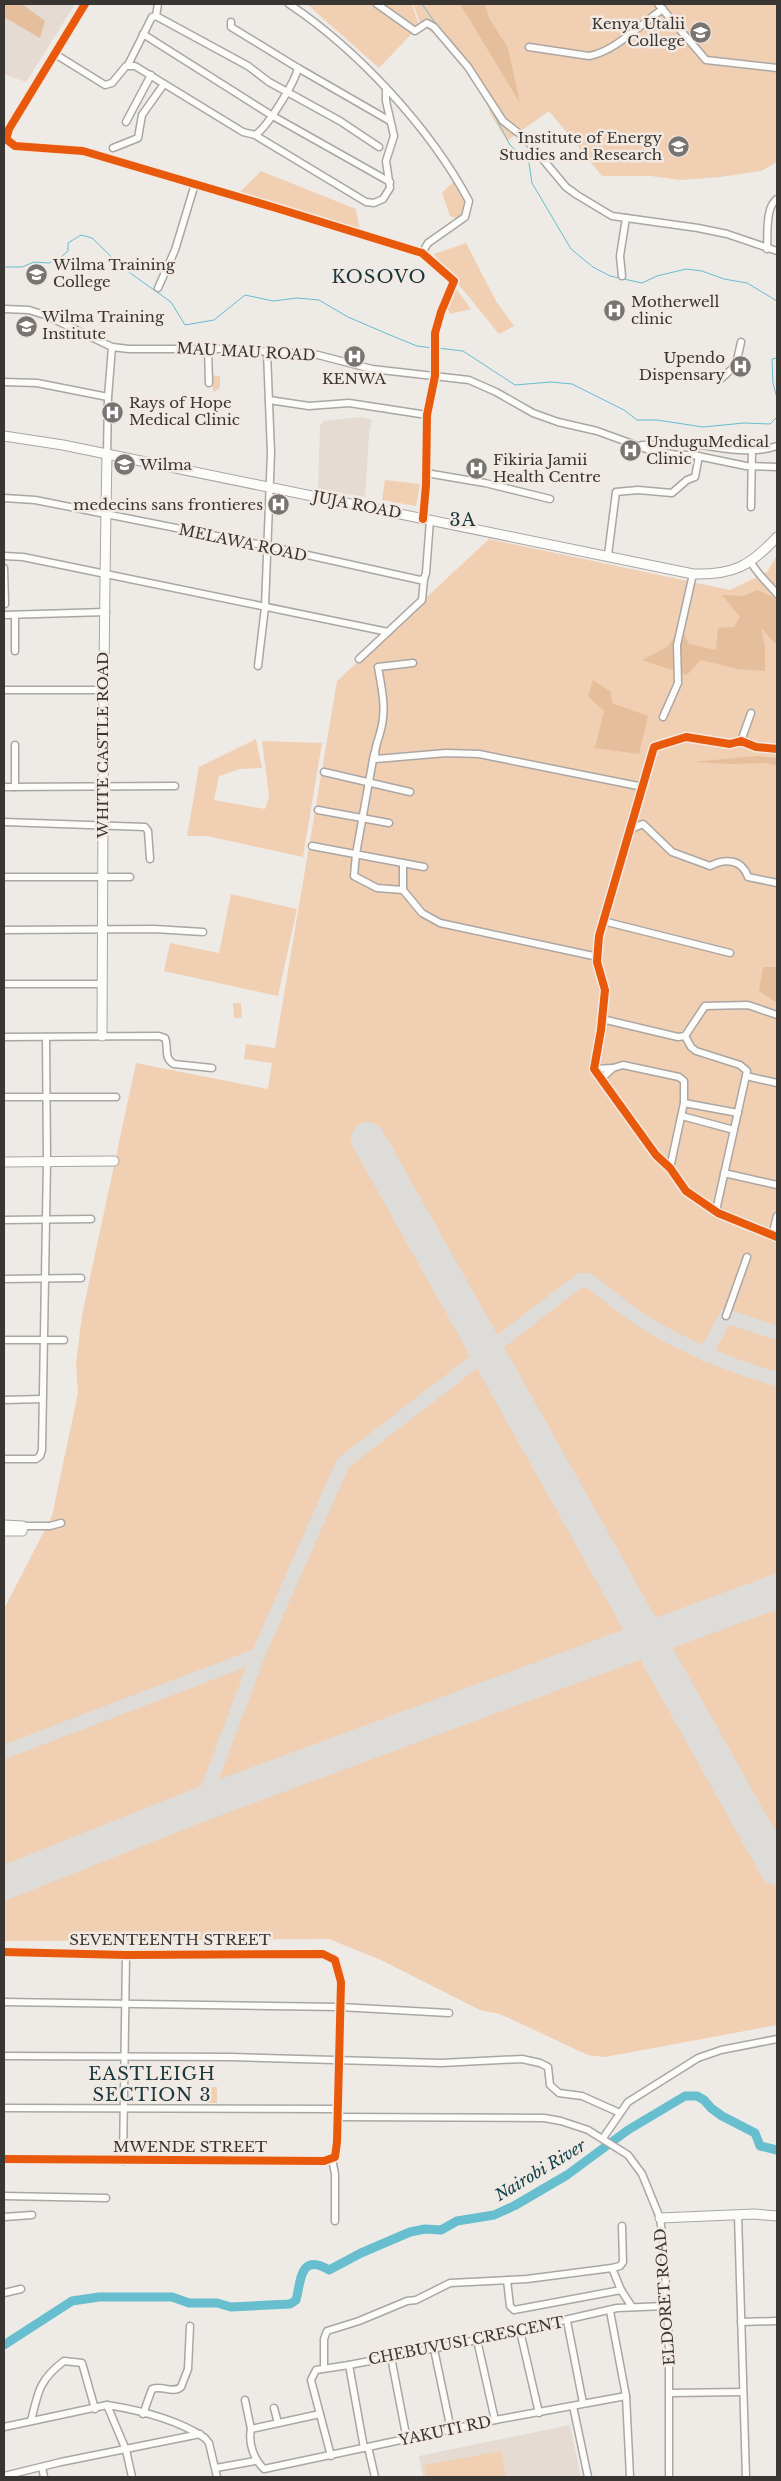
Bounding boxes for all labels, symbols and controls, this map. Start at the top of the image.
place label: Kenya Utalii College [592,14,685,50]
school or university icon: Kenya Utalii College [689,21,713,45]
place label: Institute of Energy Studies and Research [499,128,662,164]
school or university icon: Institute of Energy Studies and Research [666,135,690,159]
place label: Wilma Training College [52,255,176,291]
school or university icon: Wilma Training College [25,262,49,286]
district label: KOSOVO [332,266,426,288]
place label: Motherwell clinic [631,292,719,328]
hospital icon: Motherwell clinic [603,299,627,323]
place label: Wilma Training Institute [41,307,165,343]
school or university icon: Wilma Training Institute [14,314,38,338]
street label: MAU MAU ROAD [176,338,316,365]
hospital icon: KENWA [342,344,366,368]
place label: Upendo Dispensary [639,348,725,384]
hospital icon: Upendo Dispensary [729,355,753,379]
place label: KENWA [322,369,387,388]
place label: Rays of Hope Medical Clinic [129,393,240,429]
hospital icon: Rays of Hope Medical Clinic [101,400,125,424]
place label: UnduguMedical Clinic [646,432,769,468]
hospital icon: UnduguMedical Clinic [618,439,642,463]
place label: Fikiria Jamii Health Centre [493,450,601,486]
school or university icon: Wilma [112,453,136,477]
place label: Wilma [139,455,193,474]
hospital icon: Fikiria Jamii Health Centre [465,457,489,481]
street label: JUJA ROAD [309,486,403,522]
hospital icon: medecins sans frontieres [267,493,291,517]
place label: medecins sans frontieres [73,495,263,514]
district label: 3A [450,509,477,531]
street label: MELAWA ROAD [177,520,309,565]
street label: WHITE CASTLE ROAD [93,652,112,839]
street label: SEVENTEENTH STREET [69,1930,271,1949]
district label: EASTLEIGH SECTION 3 [88,2063,216,2106]
water label: Nairobi River [490,2135,590,2205]
street label: MWENDE STREET [113,2137,267,2156]
street label: ELDORET ROAD [650,2228,679,2366]
street label: CHEBUVUSI CRESCENT [367,2312,565,2369]
street label: YAKUTI RD [396,2411,493,2450]

